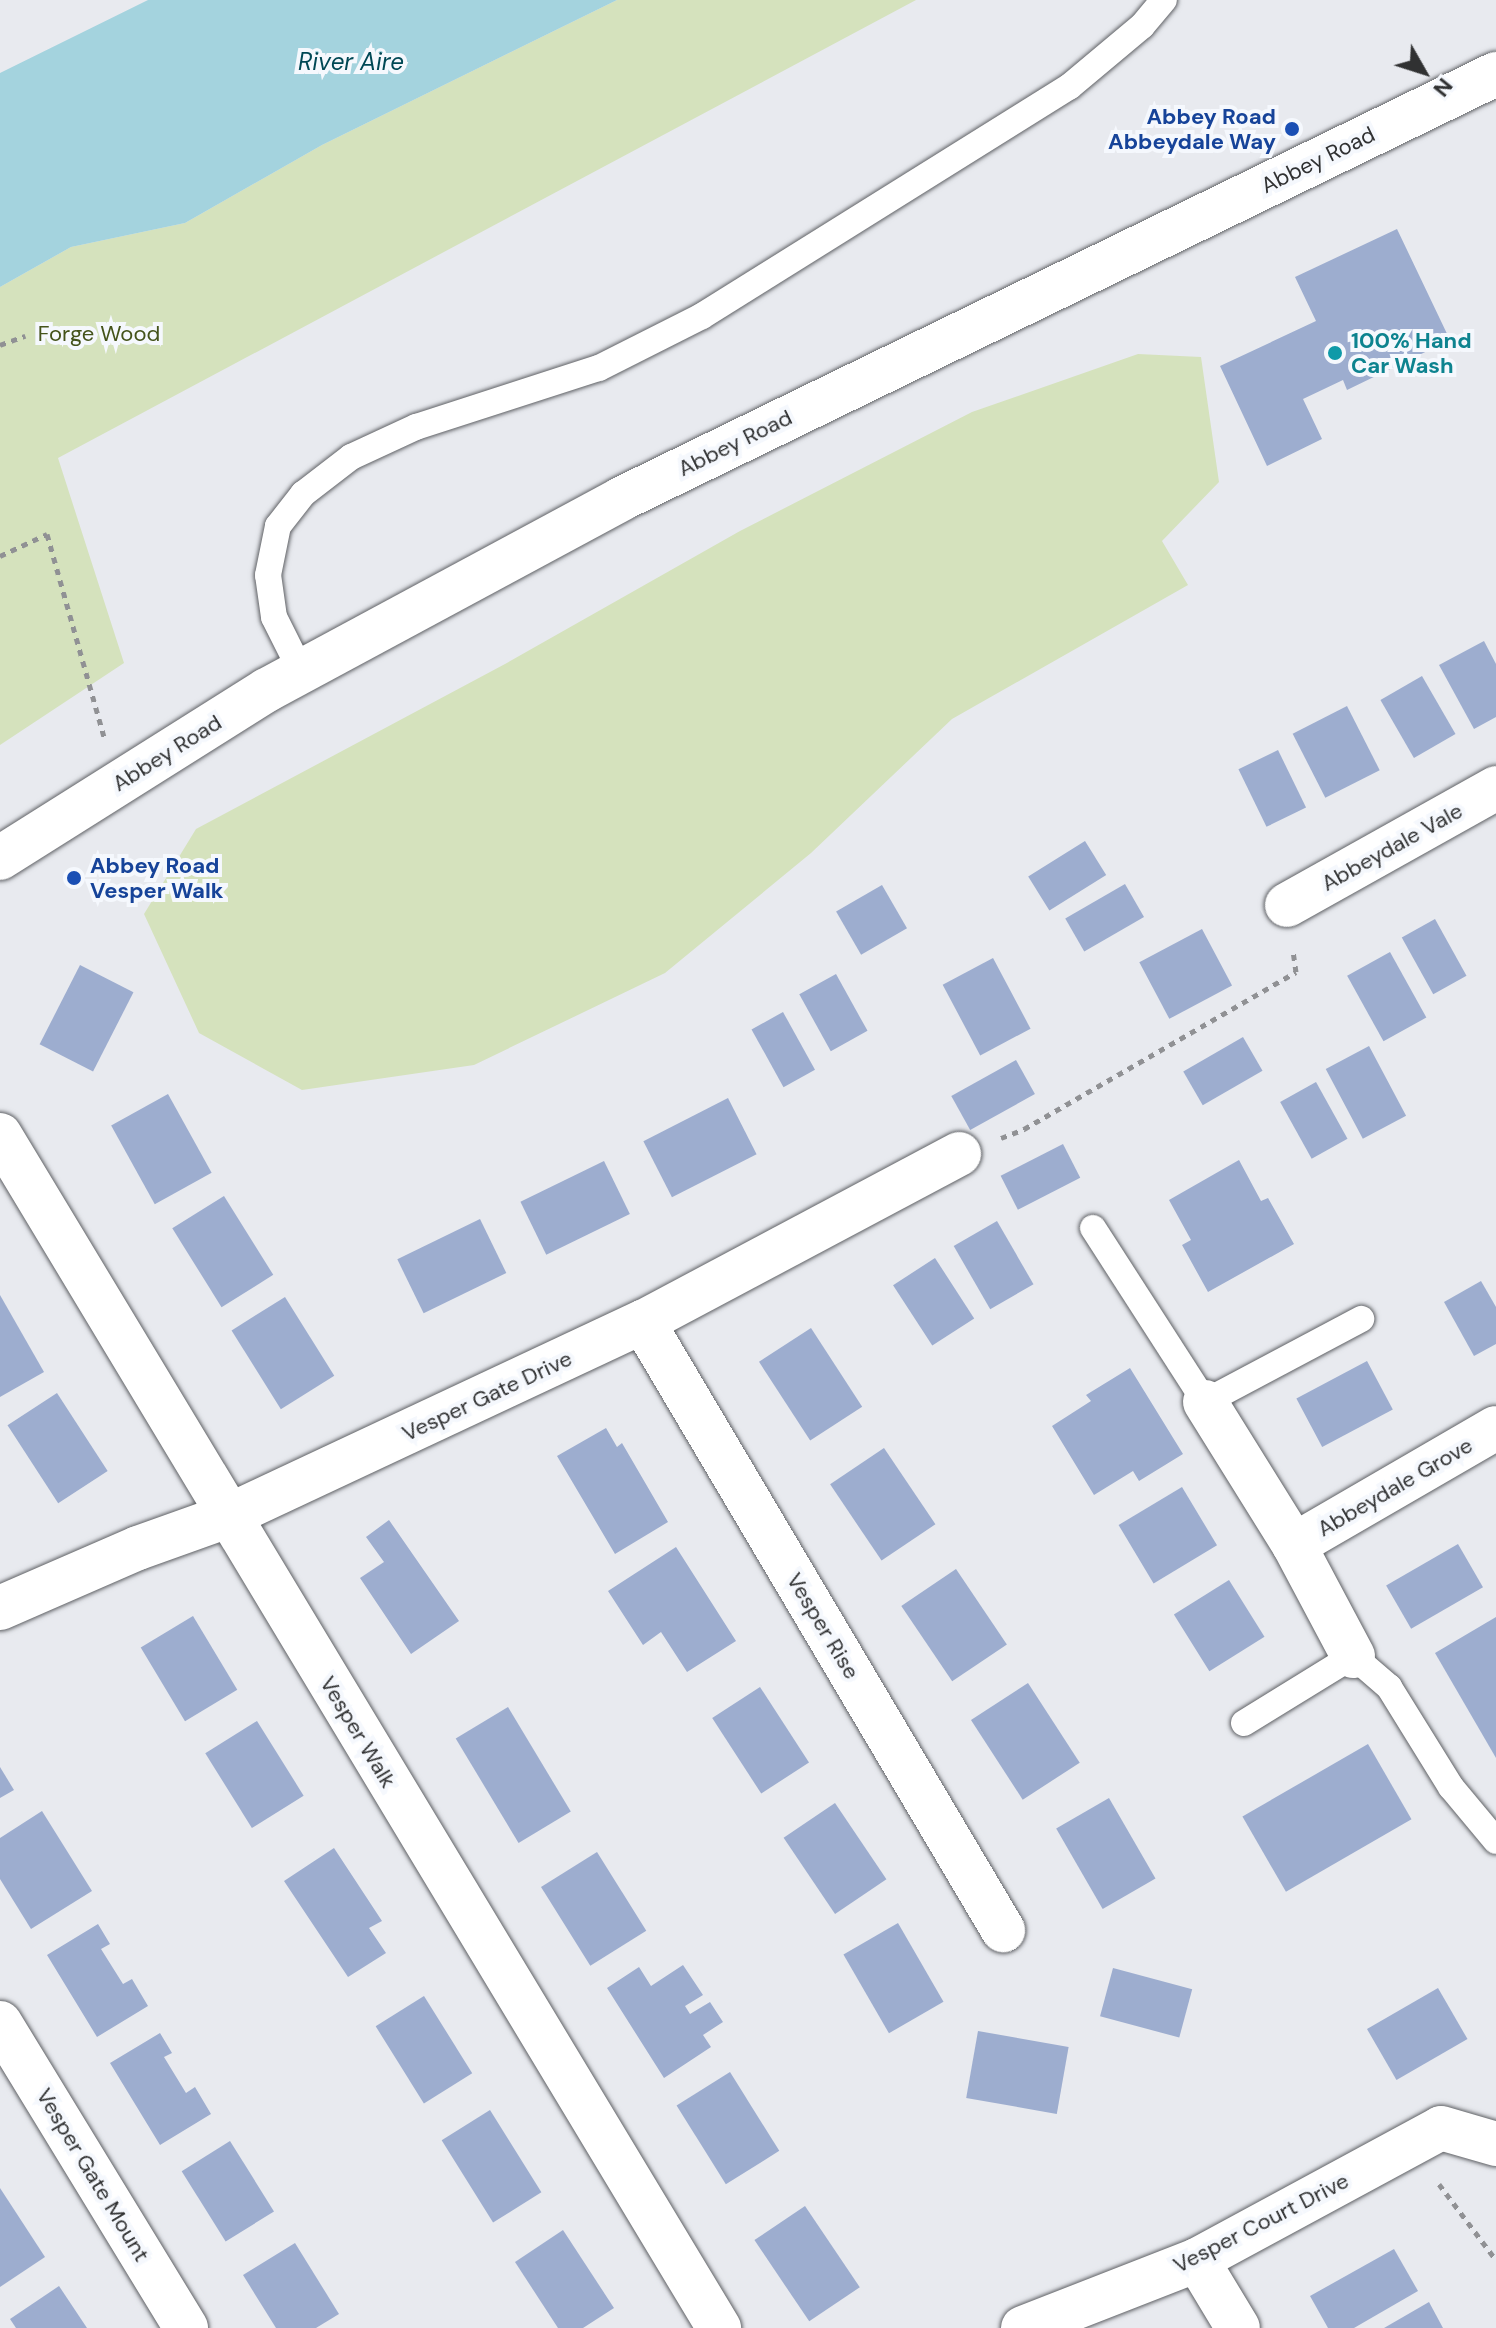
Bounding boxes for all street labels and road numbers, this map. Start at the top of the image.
street label: Abbey Road [1257,121,1379,199]
street label: Abbey Road [674,404,796,482]
street label: Abbey Road [108,709,226,797]
street label: Abbeydale Vale [1317,797,1467,897]
street label: Vesper Gate Drive [398,1345,576,1447]
street label: Abbeydale Grove [1313,1432,1477,1542]
street label: Vesper Rise [781,1568,865,1684]
street label: Vesper Walk [314,1672,402,1792]
street label: Vesper Gate Mount [31,2084,155,2266]
street label: Vesper Court Drive [1169,2167,1353,2279]

